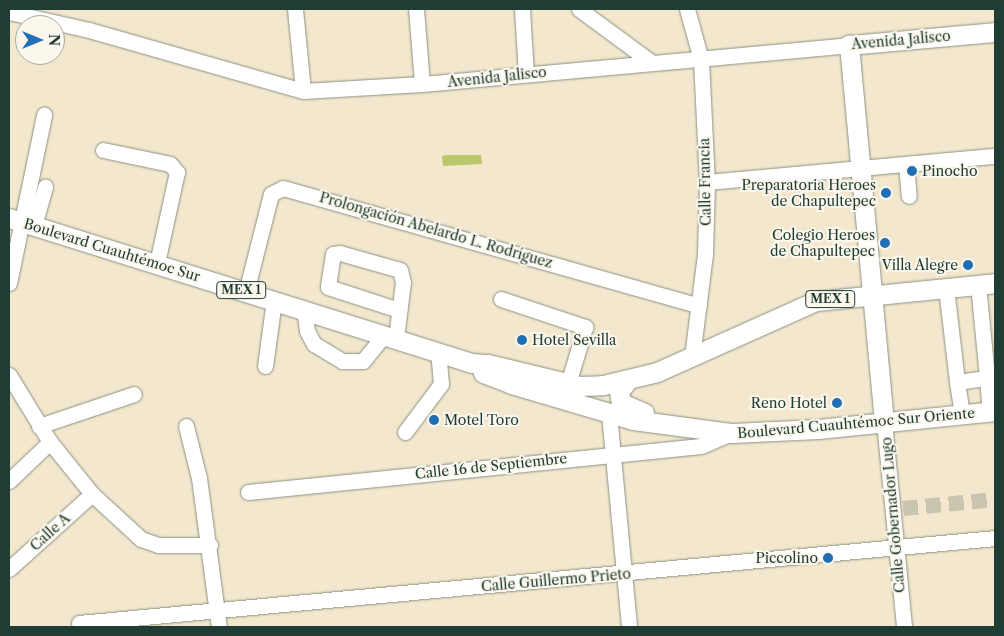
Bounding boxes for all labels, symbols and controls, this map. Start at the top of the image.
north arrow [15,15,65,65]
street label: Avenida Jalisco [851,27,951,53]
text: N [45,34,63,46]
street label: Avenida Jalisco [446,63,548,91]
street label: Calle Francia [696,138,714,226]
place label: Pinocho [922,163,978,179]
marker: Pinocho [906,165,918,177]
place label: Preparatoria Heroes de Chapultepec [741,177,876,210]
marker: Preparatoria Heroes de Chapultepec [880,187,892,199]
street label: Prolongación Abelardo L. Rodríguez [317,189,555,271]
street label: Boulevard Cuauhtémoc Sur [22,215,202,285]
place label: Colegio Heroes de Chapultepec [770,227,875,260]
marker: Colegio Heroes de Chapultepec [879,237,891,249]
place label: Villa Alegre [881,257,958,273]
marker: Villa Alegre [962,259,974,271]
road number: MEX 1 [216,280,266,300]
road number: MEX 1 [805,290,855,308]
place label: Hotel Sevilla [532,332,616,348]
marker: Hotel Sevilla [516,334,528,346]
place label: Reno Hotel [751,395,827,411]
marker: Reno Hotel [831,397,843,409]
street label: Boulevard Cuauhtémoc Sur Oriente [736,404,976,442]
place label: Motel Toro [444,412,519,428]
marker: Motel Toro [428,414,440,426]
street label: Calle Gobernador Lugo [878,436,908,594]
street label: Calle 16 de Septiembre [414,450,568,482]
street label: Calle A [26,510,74,554]
place label: Piccolino [755,550,818,566]
marker: Piccolino [822,552,834,564]
street label: Calle Guillermo Prieto [480,565,632,595]

